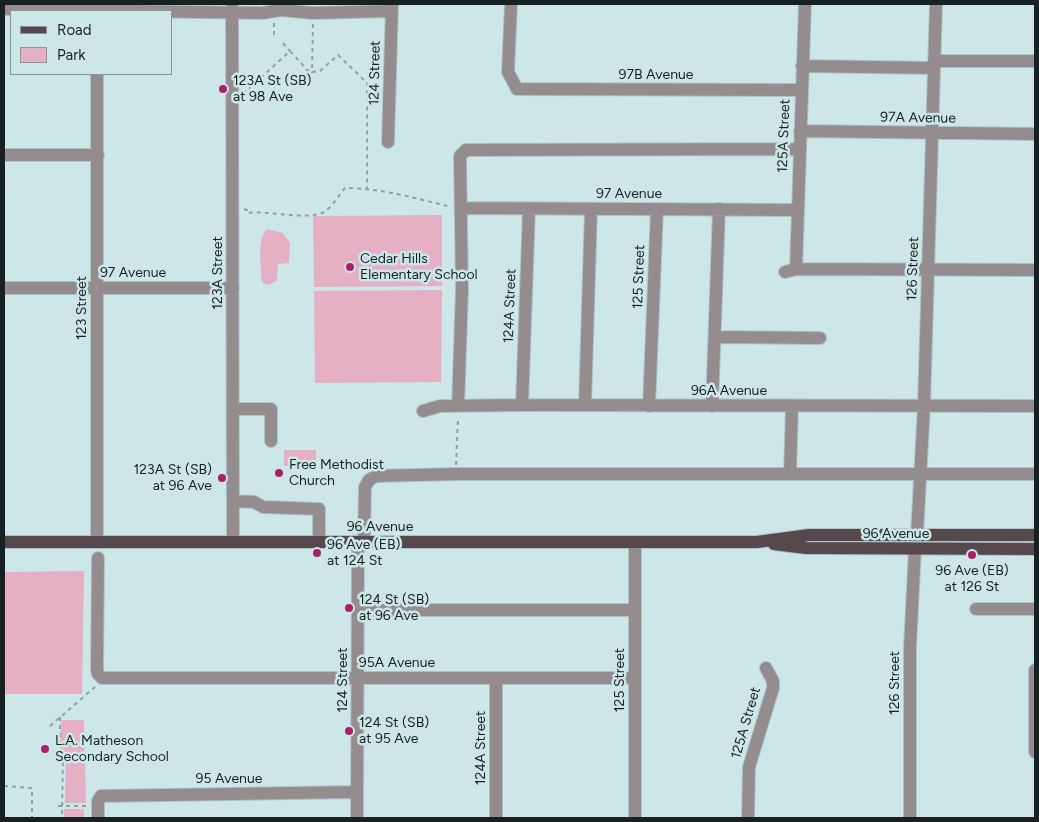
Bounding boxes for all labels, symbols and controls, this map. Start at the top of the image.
legend [10,10,172,75]
text: Road [57,21,92,39]
street label: 124 Street [366,40,384,106]
text: Park [57,46,86,64]
street label: 97B Avenue [619,67,693,83]
place label: 123A St (SB) at 98 Ave [233,73,312,105]
marker: 123A St (SB) at 98 Ave [217,83,229,95]
street label: 125A Street [774,99,794,173]
street label: 97A Avenue [880,109,956,127]
street label: 97 Avenue [596,186,662,202]
street label: 123A Street [210,236,226,310]
street label: 126 Street [903,237,923,301]
street label: 125 Street [629,245,649,309]
place label: Cedar Hills Elementary School [360,251,478,284]
marker: Cedar Hills Elementary School [344,261,356,273]
street label: 97 Avenue [100,265,166,281]
street label: 124A Street [500,269,520,343]
street label: 123 Street [74,276,90,340]
street label: 96A Avenue [691,383,767,399]
place label: Free Methodist Church [289,457,384,490]
place label: 123A St (SB) at 96 Ave [133,462,212,494]
marker: Free Methodist Church [273,467,285,479]
marker: 123A St (SB) at 96 Ave [216,472,228,484]
street label: 96 Avenue [347,519,413,535]
street label: 96 Avenue [863,526,929,542]
place label: 96 Ave (EB) at 124 St [327,537,401,570]
marker: 96 Ave (EB) at 124 St [311,547,323,559]
marker: 96 Ave (EB) at 126 St [966,549,978,561]
place label: 96 Ave (EB) at 126 St [935,563,1009,596]
place label: 124 St (SB) at 96 Ave [359,592,429,624]
marker: 124 St (SB) at 96 Ave [343,602,355,614]
street label: 124 Street [335,648,351,712]
street label: 125 Street [612,648,628,712]
street label: 126 Street [887,651,903,715]
street label: 95A Avenue [359,655,435,671]
street label: 125A Street [728,685,764,761]
street label: 124A Street [473,711,489,785]
place label: 124 St (SB) at 95 Ave [359,715,429,748]
marker: 124 St (SB) at 95 Ave [343,725,355,737]
place label: L.A. Matheson Secondary School [55,733,169,766]
marker: L.A. Matheson Secondary School [39,743,51,755]
street label: 95 Avenue [196,771,262,787]

